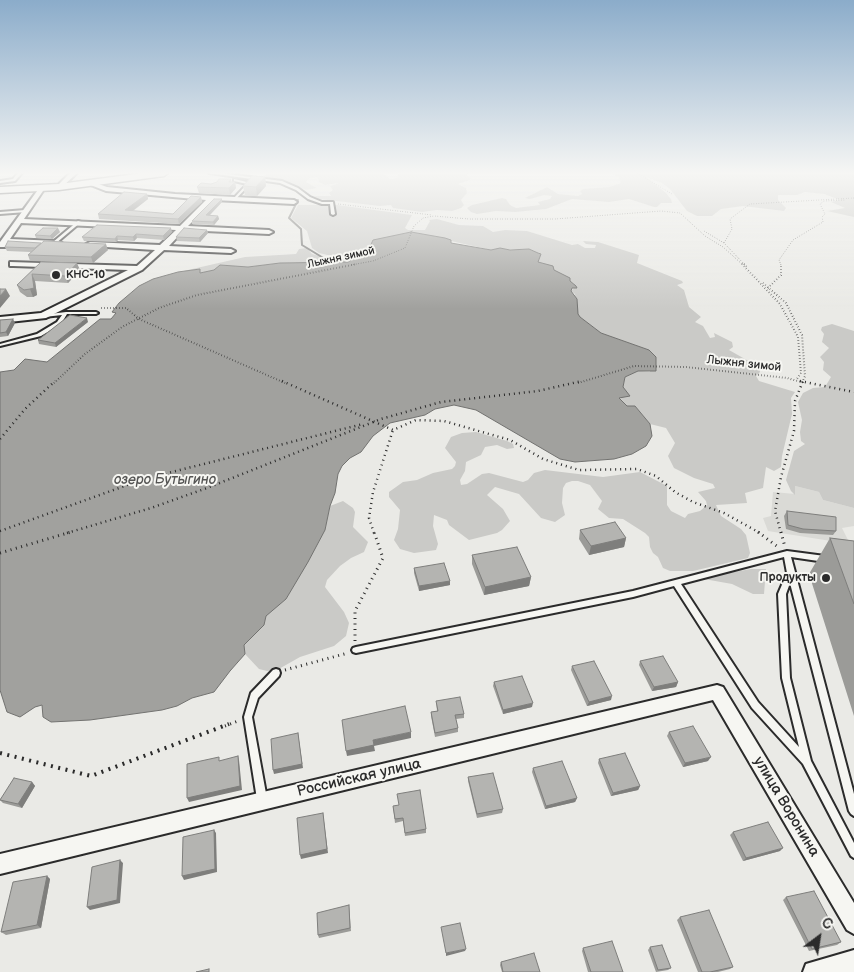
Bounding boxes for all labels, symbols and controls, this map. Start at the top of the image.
street label: Лыжня зимой [306,244,376,272]
place label: КНС-10 [66,268,105,282]
marker: КНС-10 [50,269,62,281]
street label: Лыжня зимой [706,353,782,375]
water label: озеро Бутыгино [114,472,216,488]
place label: Продукты [759,571,816,585]
marker: Продукты [820,572,832,584]
street label: улица Воронина [749,754,823,860]
street label: Российская улица [295,755,423,801]
north arrow [794,912,844,962]
text: С [818,914,836,934]

